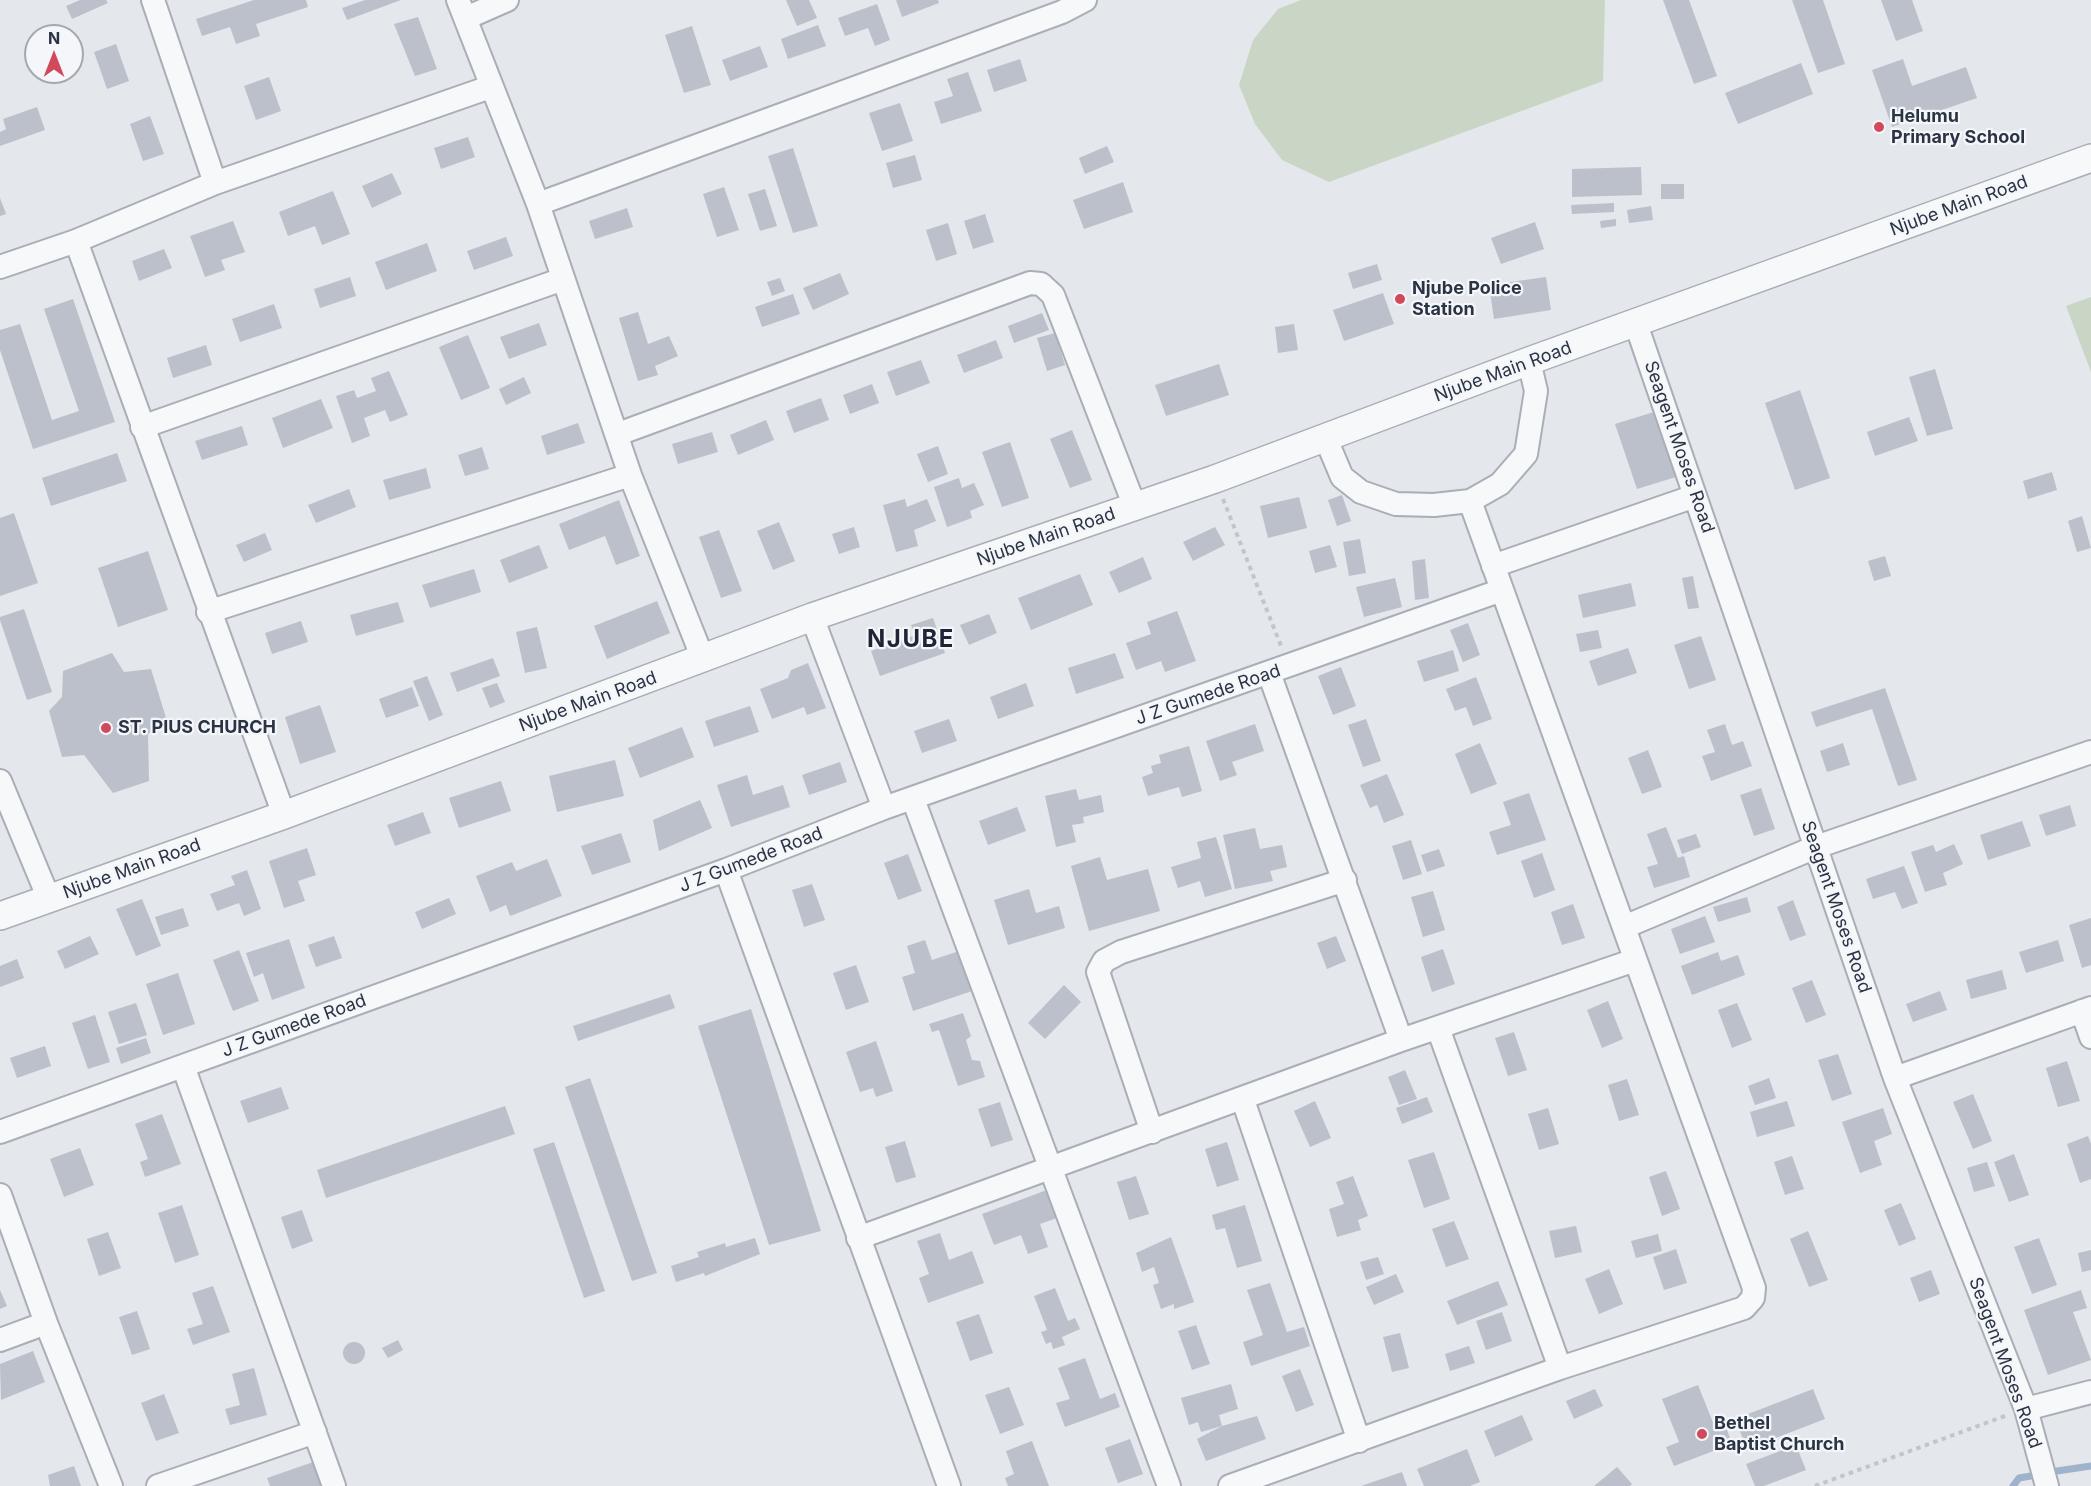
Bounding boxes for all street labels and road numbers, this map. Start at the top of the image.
street label: Njube Main Road [1887,171,2031,241]
street label: Njube Main Road [1431,337,1575,407]
street label: Seagent Moses Road [1639,358,1719,536]
street label: Njube Main Road [974,503,1118,571]
street label: J Z Gumede Road [1133,660,1283,730]
street label: Njube Main Road [516,667,660,737]
street label: Seagent Moses Road [1796,818,1876,996]
street label: J Z Gumede Road [676,823,826,897]
street label: Njube Main Road [60,834,204,904]
street label: J Z Gumede Road [219,990,369,1062]
street label: Seagent Moses Road [1964,1275,2046,1451]

